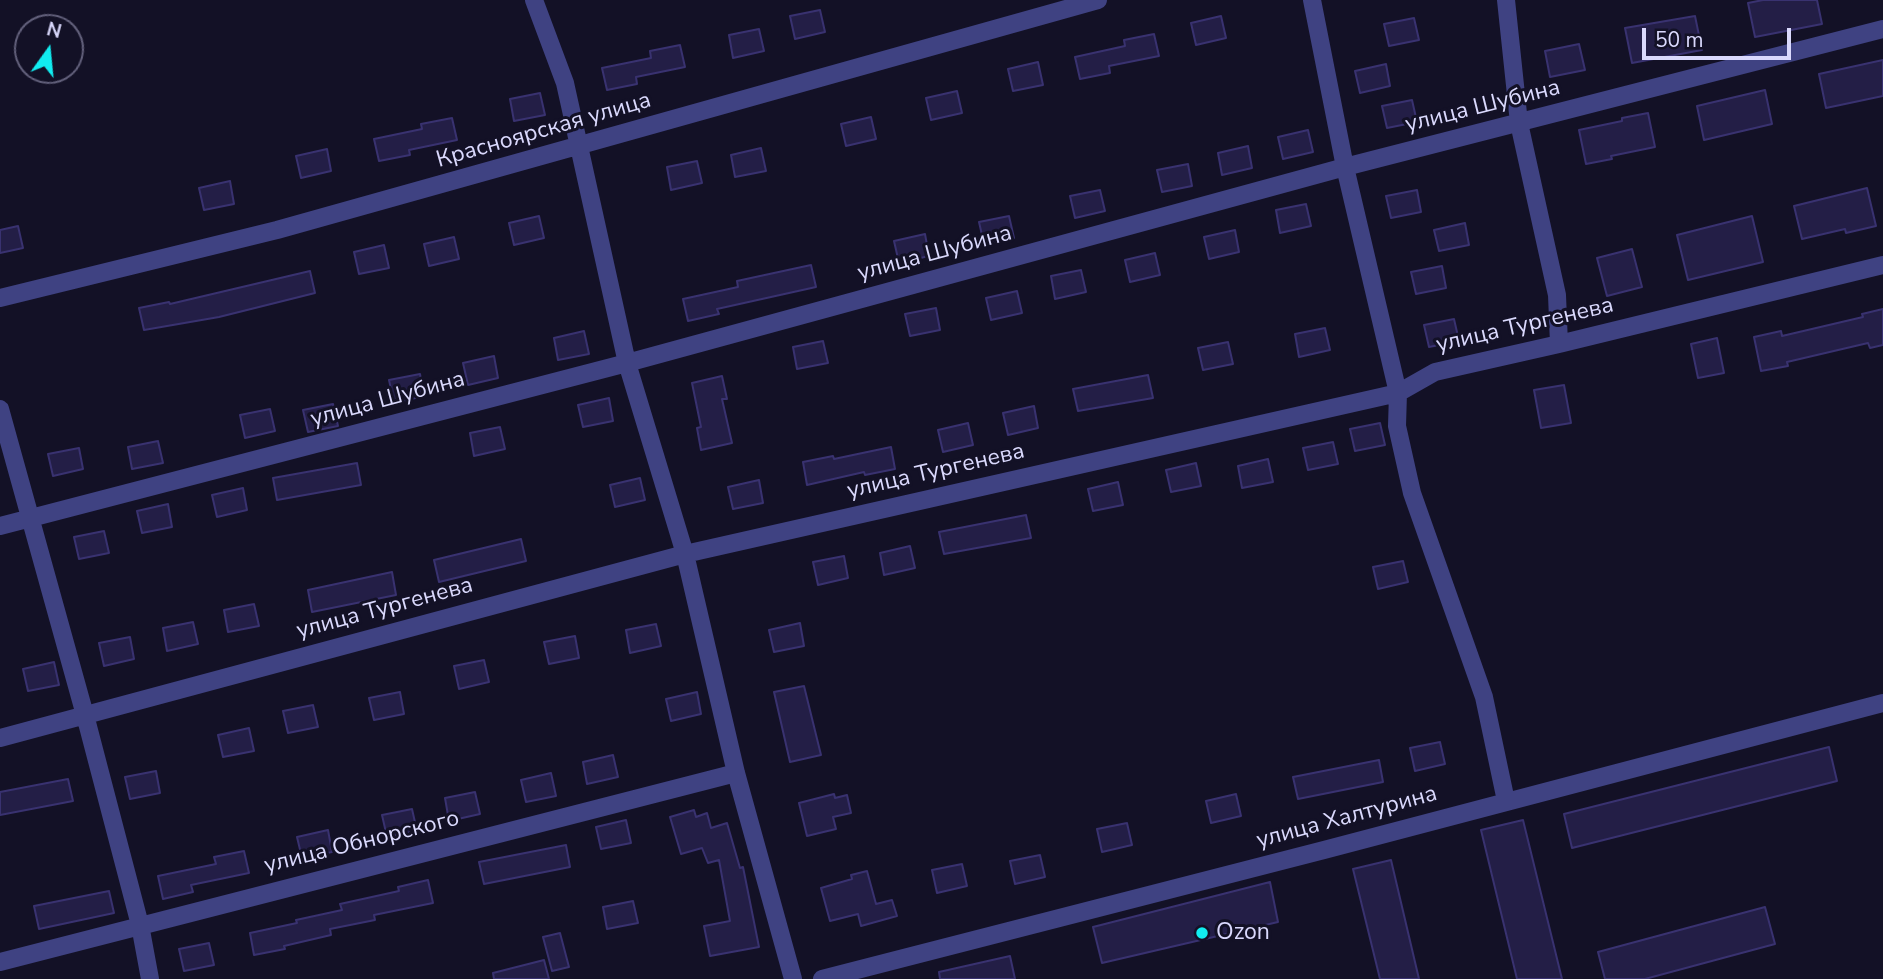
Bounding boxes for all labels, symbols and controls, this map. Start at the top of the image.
north arrow [14,14,84,84]
scale bar [1645,14,1794,58]
text: N [44,16,64,45]
text: 50 m [1655,26,1704,54]
street label: улица Шубина [1403,74,1563,140]
street label: Красноярская улица [433,87,655,175]
street label: улица Шубина [855,220,1015,288]
street label: улица Тургенева [1434,292,1616,360]
street label: улица Шубина [308,366,468,434]
street label: улица Тургенева [845,438,1027,506]
street label: улица Тургенева [294,572,476,646]
street label: улица Халтурина [1254,781,1440,855]
street label: улица Обнорского [262,805,462,881]
place label: Ozon [1216,919,1270,947]
marker: Ozon [1194,925,1210,941]

